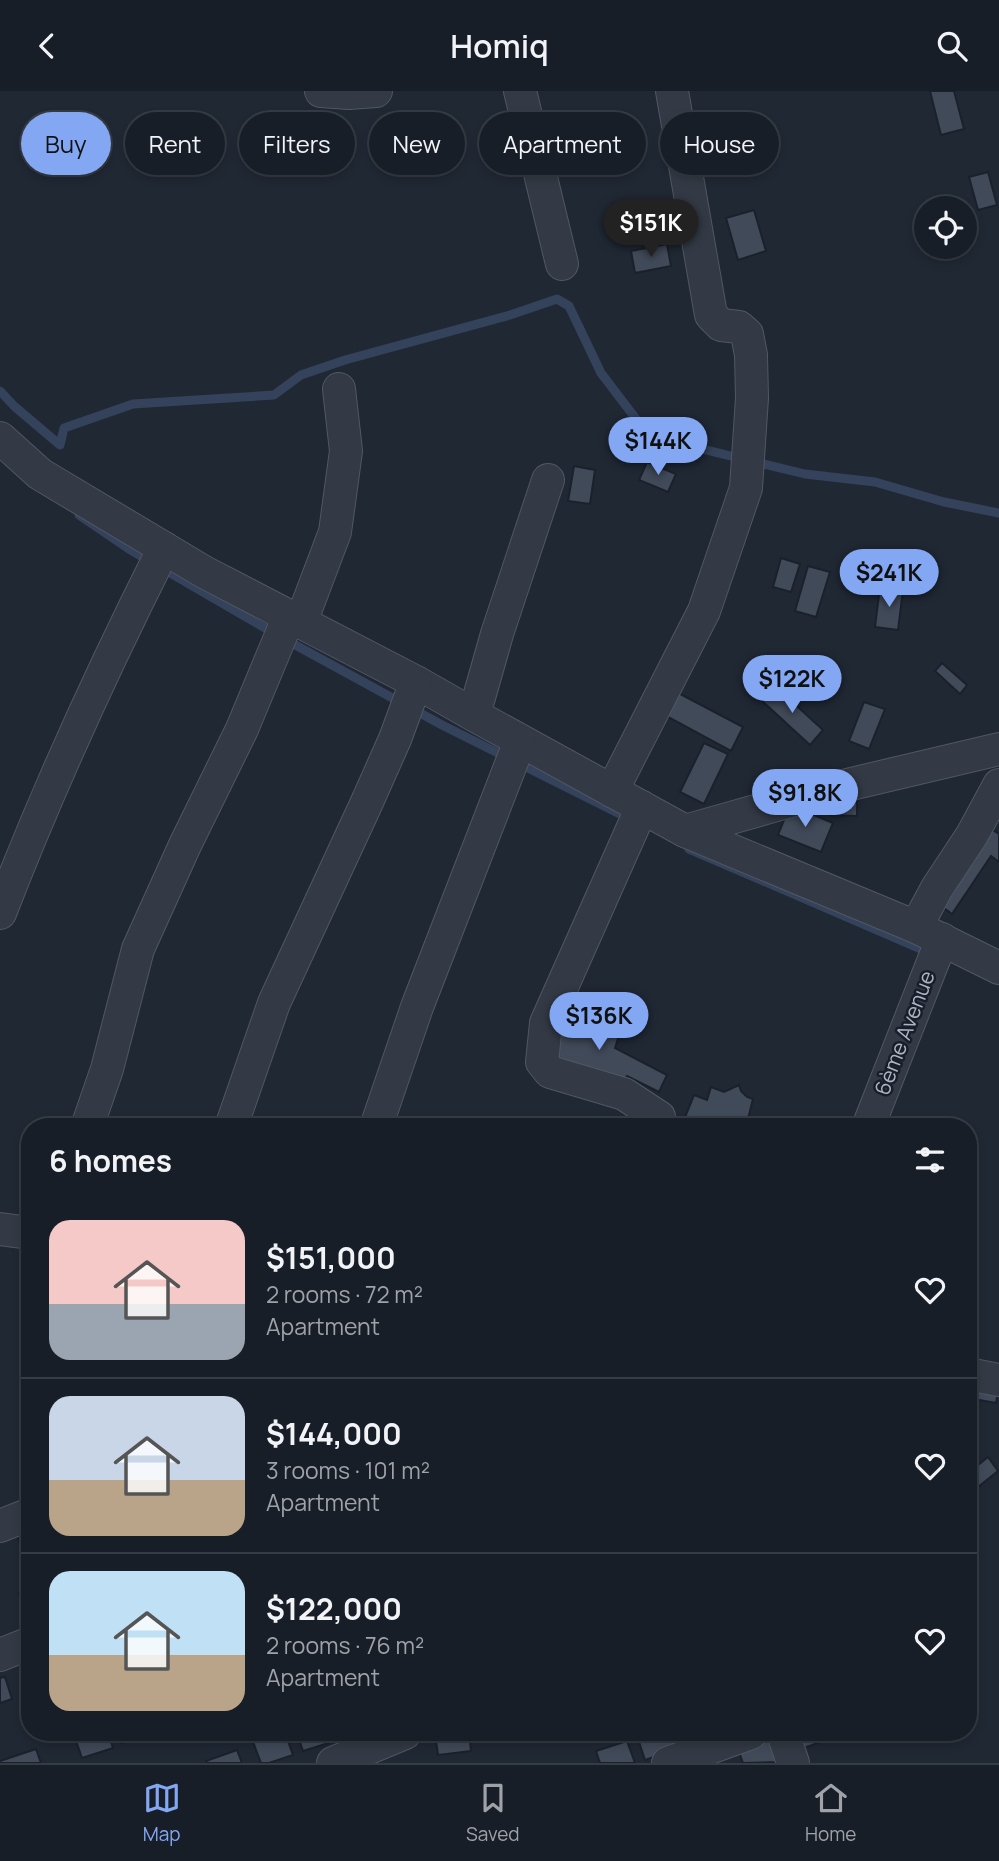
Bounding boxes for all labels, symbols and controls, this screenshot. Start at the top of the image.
text: Homiq [450,24,549,68]
icon: back [28,27,66,65]
icon: search [933,27,971,65]
chip: Buy [21,112,111,175]
chip: Rent [125,112,225,175]
chip: Filters [239,112,355,175]
chip: New [369,112,465,175]
chip: Apartment [479,112,646,175]
chip: House [660,112,779,175]
map controls [914,196,977,259]
button: locate [914,196,977,259]
pin: $151K [602,199,700,259]
text: $151K [620,206,682,238]
pin: $144K [609,417,707,477]
text: $144K [624,424,692,456]
pin: $241K [840,549,938,609]
text: $241K [856,556,922,588]
pin: $122K [743,655,841,715]
text: $122K [759,662,825,694]
pin: $91.8K [748,769,862,829]
text: $91.8K [768,776,842,808]
street label: 6ème Avenue [868,966,941,1099]
pin: $136K [550,993,648,1052]
text: $136K [565,999,633,1031]
text: 6 homes [49,1140,172,1181]
icon: filters [911,1141,949,1179]
text: $151,000 [266,1237,396,1278]
icon: home [105,1248,189,1332]
icon: heart [911,1271,949,1309]
text: 2 rooms · 72 m² [266,1278,423,1310]
text: Apartment [266,1310,380,1342]
text: $144,000 [266,1413,402,1454]
icon: home [105,1424,189,1508]
icon: heart [911,1447,949,1485]
text: 3 rooms · 101 m² [266,1454,430,1486]
text: Apartment [266,1486,380,1518]
text: $122,000 [266,1588,402,1629]
icon: home [105,1599,189,1683]
icon: heart [911,1622,949,1660]
text: 2 rooms · 76 m² [266,1629,424,1661]
text: Apartment [266,1661,380,1693]
tab: Map [143,1779,181,1847]
tab: Saved [466,1779,520,1847]
tab: Home [805,1779,856,1847]

